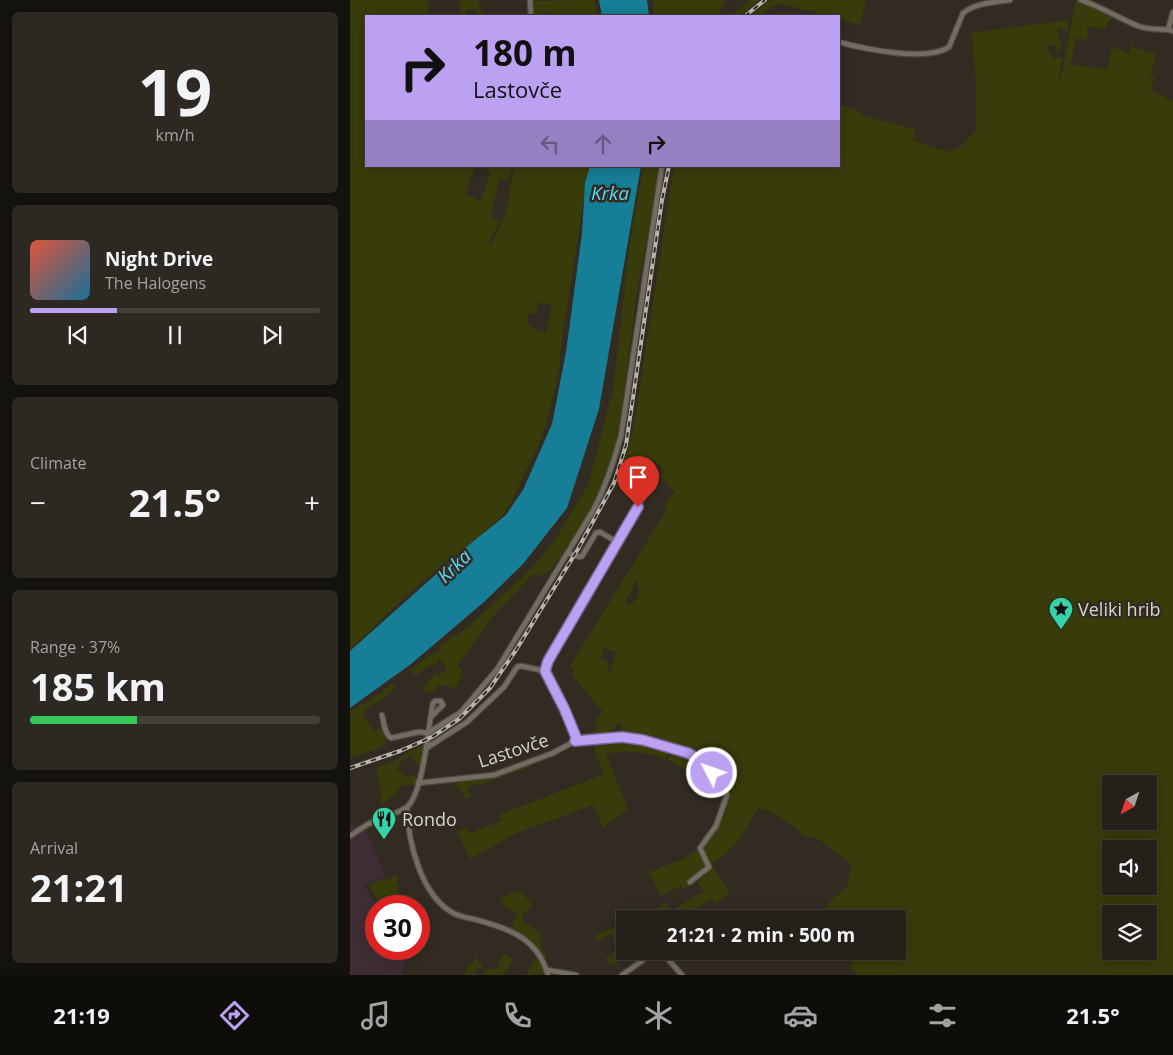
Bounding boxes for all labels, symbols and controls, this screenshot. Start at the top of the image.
text: 180 m [473,29,577,76]
icon: right [390,35,455,100]
text: 19 [138,47,212,135]
text: Lastovče [473,74,562,104]
text: km/h [156,124,194,146]
icon: left [536,130,564,158]
icon: ahead [589,130,617,158]
icon: right [642,130,670,158]
water label: Krka [591,180,629,206]
text: Night Drive [105,246,213,272]
text: The Halogens [105,272,206,294]
icon: previous [64,321,92,349]
icon: pause [161,321,189,349]
icon: next [258,321,286,349]
text: Climate [30,452,87,474]
pin [617,456,659,507]
icon: arrive [624,463,652,491]
text: 21.5° [129,476,221,528]
text: − [30,483,46,521]
text: + [304,483,320,521]
water label: Krka [431,543,477,589]
place icon: Veliki hrib [1048,596,1074,630]
place label: Veliki hrib [1078,597,1161,621]
text: Range · 37% [30,636,120,658]
text: 185 km [30,660,166,712]
street label: Lastovče [475,727,551,773]
position arrow [685,746,737,798]
north arrow [1102,775,1158,830]
map controls [1102,775,1157,960]
restaurant icon: Rondo [371,806,397,840]
place label: Rondo [402,807,457,831]
text: Arrival [30,837,78,859]
button: sound [1102,840,1157,895]
text: 21:21 [30,861,128,913]
speed limit sign: 30 [365,895,430,960]
button: layers [1102,905,1157,960]
text: 21:21 · 2 min · 500 m [667,922,855,948]
icon: directions [217,998,252,1033]
icon: music [358,998,393,1033]
icon: phone [500,998,535,1033]
icon: climate [641,998,676,1033]
icon: car [783,998,818,1033]
icon: filters [925,998,960,1033]
text: 21:19 [53,1000,110,1030]
text: 21.5° [1066,1000,1120,1030]

